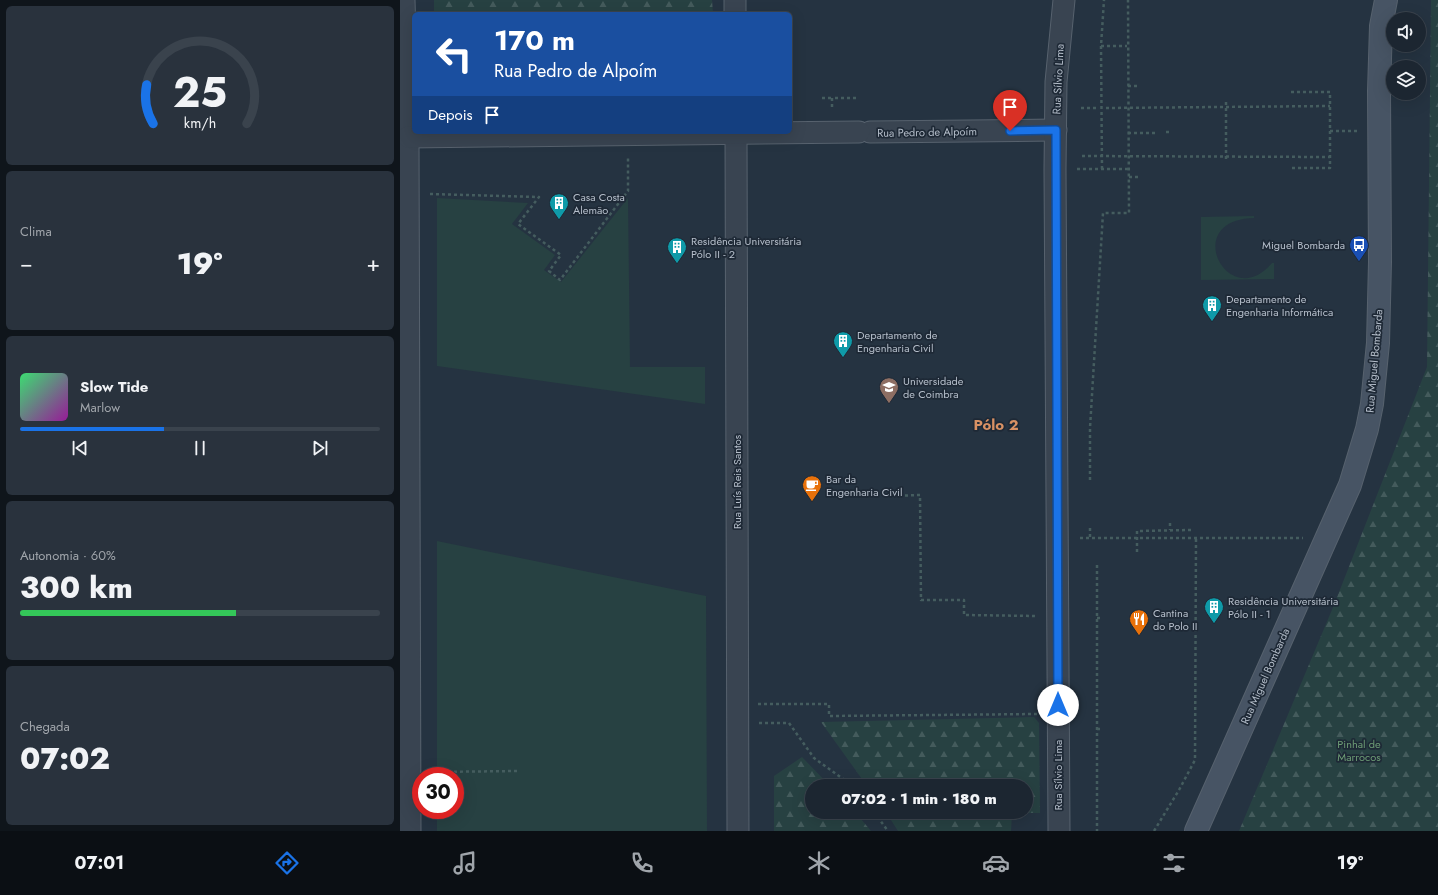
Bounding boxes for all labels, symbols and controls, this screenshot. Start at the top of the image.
map controls [1386,12,1426,100]
button: sound [1386,12,1426,52]
text: 170 m [494,20,575,61]
icon: left [428,28,480,80]
street label: Rua Sílvio Lima [1048,43,1068,115]
text: Rua Pedro de Alpoím [494,58,657,84]
button: layers [1386,60,1426,100]
text: 25 [173,61,227,122]
pin [993,90,1027,131]
icon: arrive [999,96,1021,118]
text: Depois [428,104,473,126]
icon: arrive [481,104,503,126]
text: km/h [184,112,216,132]
street label: Rua Pedro de Alpoím [877,123,977,141]
place label: Casa Costa Alemão [573,189,625,218]
building icon: Casa Costa Alemão [548,192,570,220]
text: Clima [20,222,52,241]
place label: Residência Universitária Pólo II - 2 [691,233,801,262]
bus stop icon: Miguel Bombarda [1348,234,1370,262]
building icon: Residência Universitária Pólo II - 2 [666,236,688,264]
place label: Miguel Bombarda [1262,237,1345,253]
text: 19° [177,242,223,285]
text: − [20,247,33,279]
text: + [366,247,380,279]
place label: Departamento de Engenharia Informática [1226,291,1333,320]
building icon: Departamento de Engenharia Informática [1201,294,1223,322]
street label: Rua Miguel Bombarda [1362,309,1386,413]
place label: Departamento de Engenharia Civil [857,327,938,356]
building icon: Departamento de Engenharia Civil [832,330,854,358]
place label: Universidade de Coimbra [903,373,964,402]
text: Slow Tide [80,376,148,398]
school or university icon: Universidade de Coimbra [878,376,900,404]
text: Marlow [80,398,120,417]
district label: Pólo 2 [974,414,1019,436]
street label: Rua Luís Reis Santos [729,434,745,529]
icon: previous [69,437,91,459]
icon: pause [189,437,211,459]
icon: next [309,437,331,459]
place label: Bar da Engenharia Civil [826,471,902,500]
cafe icon: Bar da Engenharia Civil [801,474,823,502]
text: Autonomia · 60% [20,546,116,565]
text: 300 km [20,566,133,609]
place label: Residência Universitária Pólo II - 1 [1228,593,1338,622]
building icon: Residência Universitária Pólo II - 1 [1203,596,1225,624]
place label: Cantina do Polo II [1153,605,1198,634]
restaurant icon: Cantina do Polo II [1128,608,1150,636]
street label: Rua Miguel Bombarda [1237,625,1293,727]
position arrow [1037,684,1079,726]
text: Chegada [20,717,70,736]
park label: Pinhal de Marrocos [1337,736,1381,765]
text: 07:02 [20,737,110,780]
street label: Rua Sílvio Lima [1050,740,1066,810]
speed limit sign: 30 [412,767,464,819]
text: 07:02 · 1 min · 180 m [841,788,997,810]
icon: directions [273,849,301,877]
icon: music [451,849,479,877]
icon: phone [628,849,656,877]
icon: climate [805,849,833,877]
icon: car [982,849,1010,877]
icon: filters [1160,849,1188,877]
text: 07:01 [75,850,124,876]
text: 19° [1337,850,1363,876]

